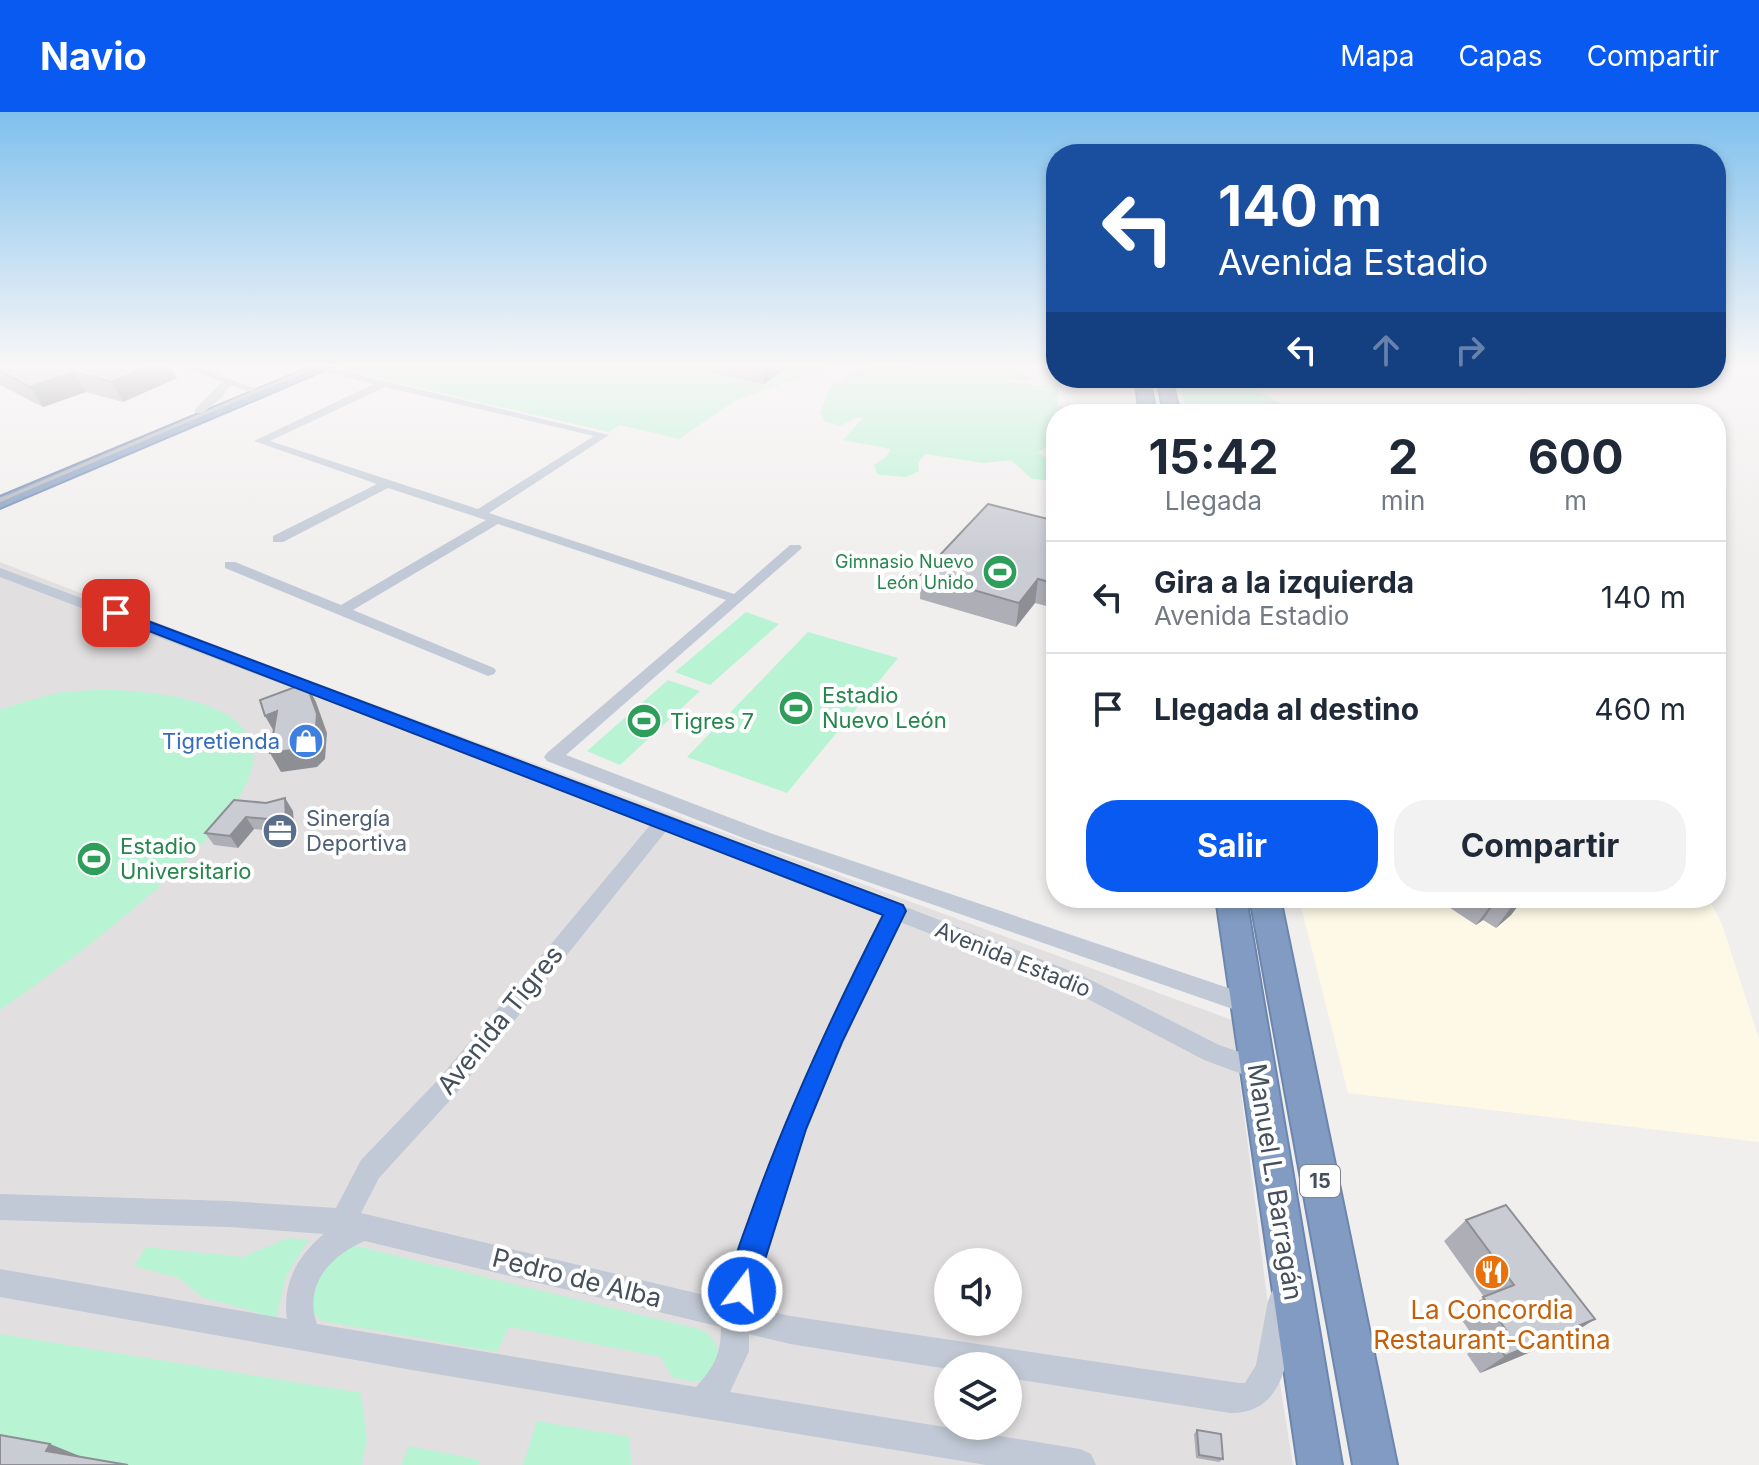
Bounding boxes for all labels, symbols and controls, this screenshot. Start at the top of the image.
text: Navio [40,33,147,79]
text: Mapa [1340,39,1415,73]
text: Capas [1459,39,1543,73]
text: Compartir [1587,39,1719,73]
text: 140 m [1218,172,1382,240]
icon: left [1086,176,1190,280]
text: Avenida Estadio [1218,240,1488,284]
icon: left [1280,328,1324,372]
icon: ahead [1364,328,1408,372]
icon: right [1448,328,1492,372]
text: 15:42 [1148,427,1278,486]
text: 2 [1388,427,1418,486]
text: 600 [1528,427,1624,486]
text: Llegada [1165,485,1262,516]
text: min [1381,485,1425,516]
text: m [1564,485,1587,516]
place label: Gimnasio Nuevo León Unido [835,551,974,593]
sports icon: Gimnasio Nuevo León Unido [981,553,1019,591]
text: Gira a la izquierda [1154,564,1414,600]
icon: left [1086,575,1130,619]
pin [82,579,150,647]
text: 140 m [1601,579,1686,615]
icon: arrive [94,591,138,635]
text: Avenida Estadio [1154,600,1349,631]
place label: Estadio Nuevo León [822,682,947,733]
icon: arrive [1086,687,1130,731]
sports icon: Estadio Nuevo León [777,689,815,727]
text: Llegada al destino [1154,691,1419,727]
text: 460 m [1594,691,1686,727]
sports icon: Tigres 7 [625,702,663,740]
place label: Tigres 7 [670,708,754,734]
shop icon: Tigretienda [287,722,325,760]
place label: Tigretienda [162,728,280,754]
button: Salir [1086,800,1378,892]
button: Compartir [1394,800,1686,892]
place label: Sinergía Deportiva [306,805,407,856]
office icon: Sinergía Deportiva [261,812,299,850]
place label: Estadio Universitario [120,833,251,884]
sports icon: Estadio Universitario [75,840,113,878]
street label: Avenida Estadio [932,916,1094,1002]
street label: Avenida Tigres [430,939,569,1100]
street label: Manuel L. Barragán [1241,1061,1310,1302]
road number: 15 [1300,1165,1340,1197]
street label: Pedro de Alba [489,1242,665,1314]
map controls [934,1248,1022,1440]
button: sound [934,1248,1022,1336]
position arrow [700,1249,784,1333]
restaurant icon: La Concordia Restaurant-Cantina [1473,1253,1511,1291]
place label: La Concordia Restaurant-Cantina [1373,1294,1611,1355]
button: layers [934,1352,1022,1440]

